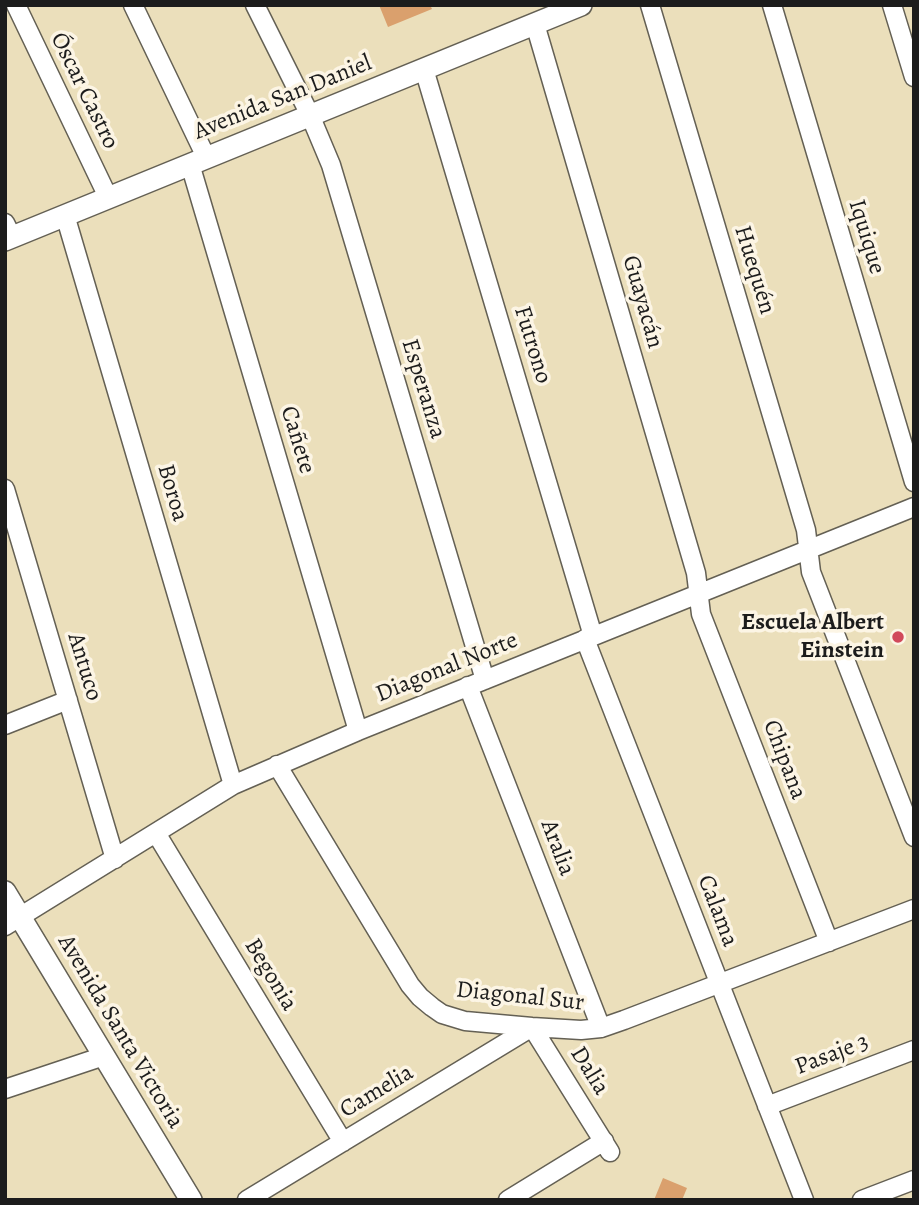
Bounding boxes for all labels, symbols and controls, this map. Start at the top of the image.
street label: Óscar Castro [43,28,125,154]
street label: Avenida San Daniel [190,49,376,147]
street label: Iquique [841,196,891,278]
street label: Huequén [727,222,781,318]
street label: Guayacán [615,252,669,352]
street label: Futrono [507,303,557,387]
street label: Esperanza [394,336,452,442]
street label: Cañete [273,403,321,477]
street label: Boroa [150,461,194,525]
place label: Escuela Albert Einstein [741,609,884,665]
street label: Diagonal Norte [372,626,522,710]
marker: Escuela Albert Einstein [890,629,906,645]
street label: Antuco [60,630,108,704]
street label: Chipana [756,716,812,804]
street label: Aralia [533,816,581,880]
street label: Calama [690,871,744,951]
street label: Avenida Santa Victoria [51,930,189,1134]
street label: Begonia [237,933,303,1017]
street label: Diagonal Sur [455,976,585,1018]
street label: Pasaje 3 [791,1028,873,1082]
street label: Dalia [563,1041,615,1101]
street label: Camelia [335,1059,419,1125]

